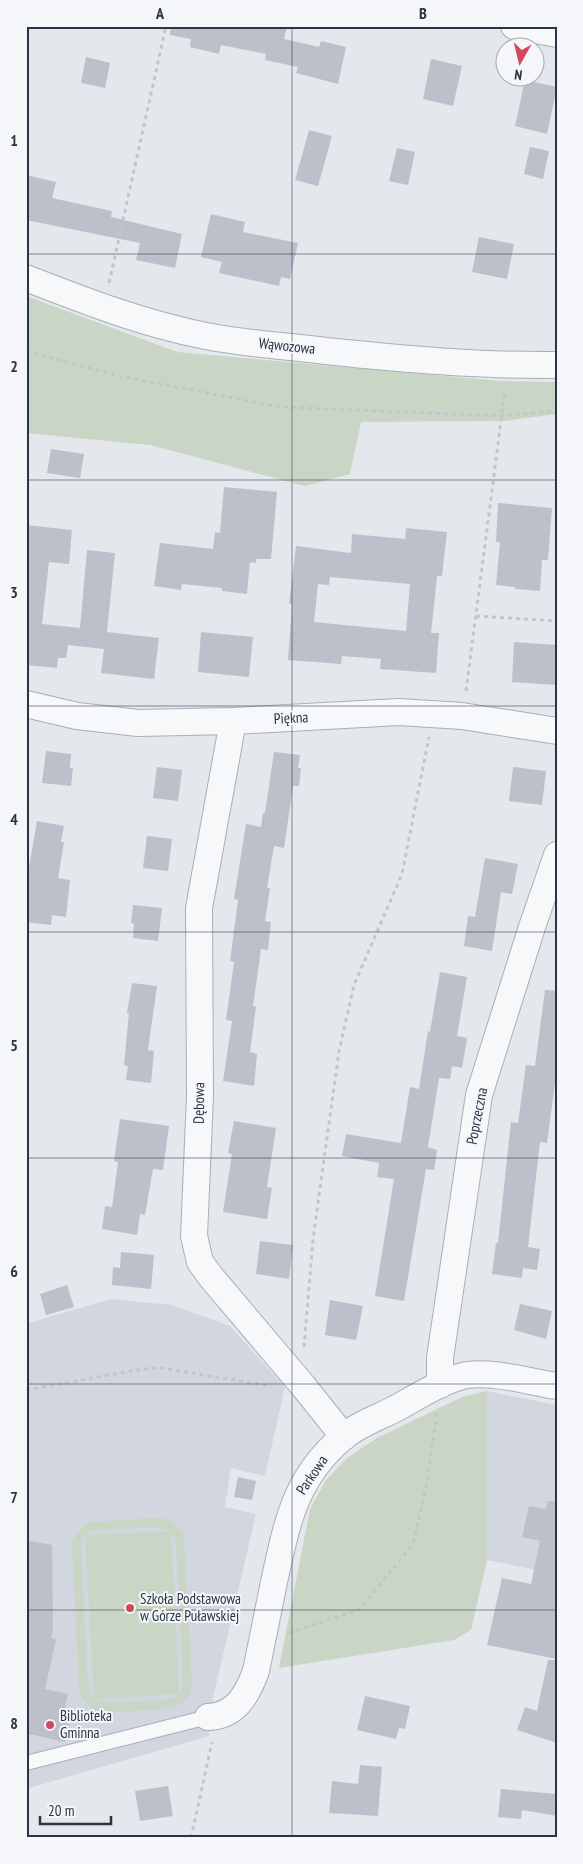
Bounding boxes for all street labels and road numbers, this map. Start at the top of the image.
street label: Wąwozowa [258,333,316,358]
street label: Piękna [273,707,309,728]
street label: Dębowa [189,1082,208,1124]
street label: Poprzeczna [462,1086,491,1146]
street label: Parkowa [292,1451,332,1498]

